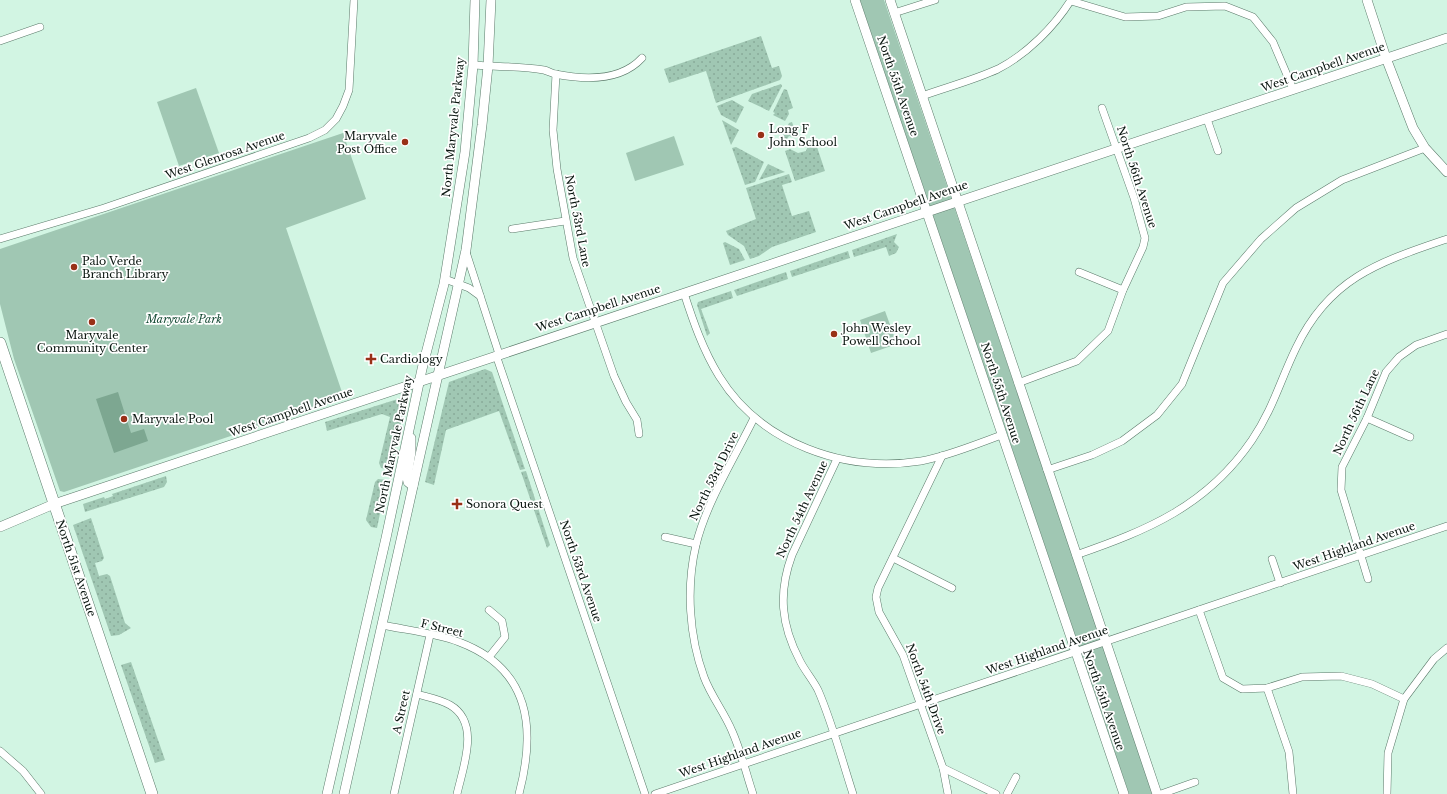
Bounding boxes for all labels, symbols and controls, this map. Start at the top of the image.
street label: North 55th Avenue [874,34,922,138]
street label: West Campbell Avenue [1258,39,1387,95]
street label: North Maryvale Parkway [439,56,467,198]
place label: Long F John School [767,122,837,149]
street label: North 56th Avenue [1114,124,1160,230]
street label: West Glenrosa Avenue [162,128,287,182]
place label: Maryvale Post Office [337,129,397,156]
marker: Long F John School [756,130,766,140]
marker: Maryvale Post Office [400,137,410,147]
street label: North 53rd Lane [562,174,594,268]
street label: West Campbell Avenue [841,177,970,233]
place label: Palo Verde Branch Library [82,254,169,281]
marker: Palo Verde Branch Library [69,262,79,272]
street label: West Campbell Avenue [533,281,662,335]
park label: Maryvale Park [145,312,222,326]
marker: Maryvale Community Center [87,317,97,327]
place label: John Wesley Powell School [840,321,921,348]
place label: Maryvale Community Center [37,328,148,355]
marker: John Wesley Powell School [829,329,839,339]
street label: North 55th Avenue [978,341,1024,445]
place label: Cardiology [380,352,443,366]
marker: Cardiology [365,353,377,365]
street label: North 56th Lane [1330,367,1382,457]
street label: North Maryvale Parkway [373,374,415,514]
street label: West Campbell Avenue [226,384,355,440]
place label: Maryvale Pool [132,412,214,426]
marker: Maryvale Pool [119,414,129,424]
street label: North 53rd Drive [686,429,742,523]
street label: North 54th Avenue [773,458,831,560]
place label: Sonora Quest [466,497,544,511]
marker: Sonora Quest [451,498,463,510]
street label: North 51st Avenue [53,518,99,618]
street label: North 53rd Avenue [557,518,605,624]
street label: West Highland Avenue [1290,519,1417,574]
street label: F Street [419,616,466,640]
street label: West Highland Avenue [983,623,1110,678]
street label: North 54th Drive [903,642,949,736]
street label: North 55th Avenue [1080,648,1128,752]
street label: A Street [389,688,413,736]
street label: West Highland Avenue [676,726,803,781]

